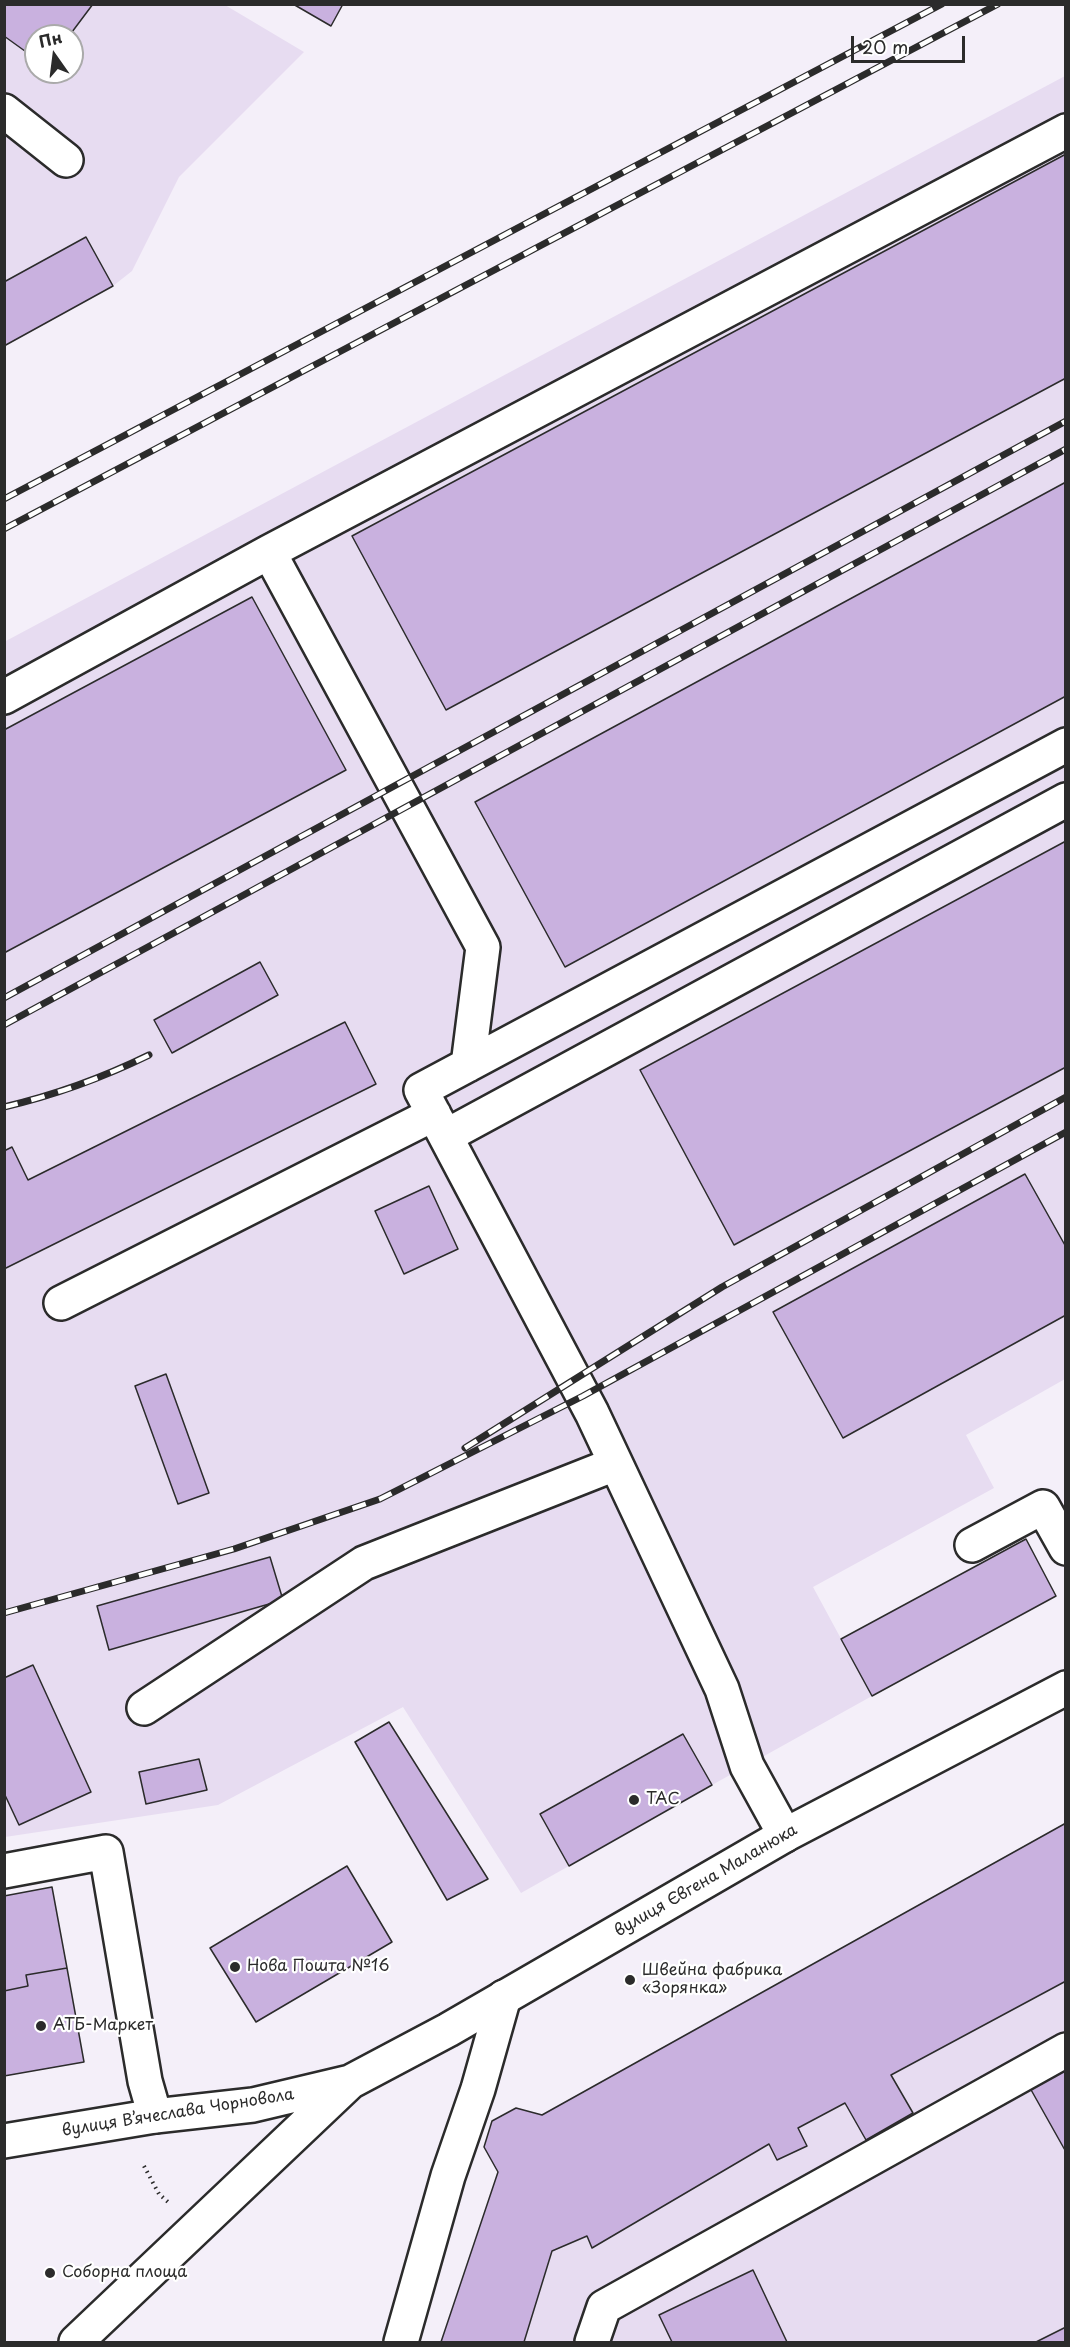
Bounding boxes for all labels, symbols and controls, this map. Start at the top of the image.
north arrow [24,24,84,84]
text: Пн [36,24,64,53]
scale bar [854,24,968,62]
text: 20 m [862,33,908,60]
place label: ТАС [646,1790,680,1810]
marker: ТАС [627,1793,641,1807]
street label: вулиця Євгена Маланюка [611,1821,801,1941]
place label: Нова Пошта №16 [247,1957,389,1977]
marker: Нова Пошта №16 [228,1960,242,1974]
place label: Швейна фабрика «Зорянка» [642,1961,782,1999]
marker: Швейна фабрика «Зорянка» [623,1973,637,1987]
place label: АТБ-Маркет [53,2016,153,2036]
marker: АТБ-Маркет [34,2019,48,2033]
street label: вулиця Вʼячеслава Чорновола [61,2085,295,2141]
place label: Соборна площа [62,2263,187,2283]
marker: Соборна площа [43,2266,57,2280]

